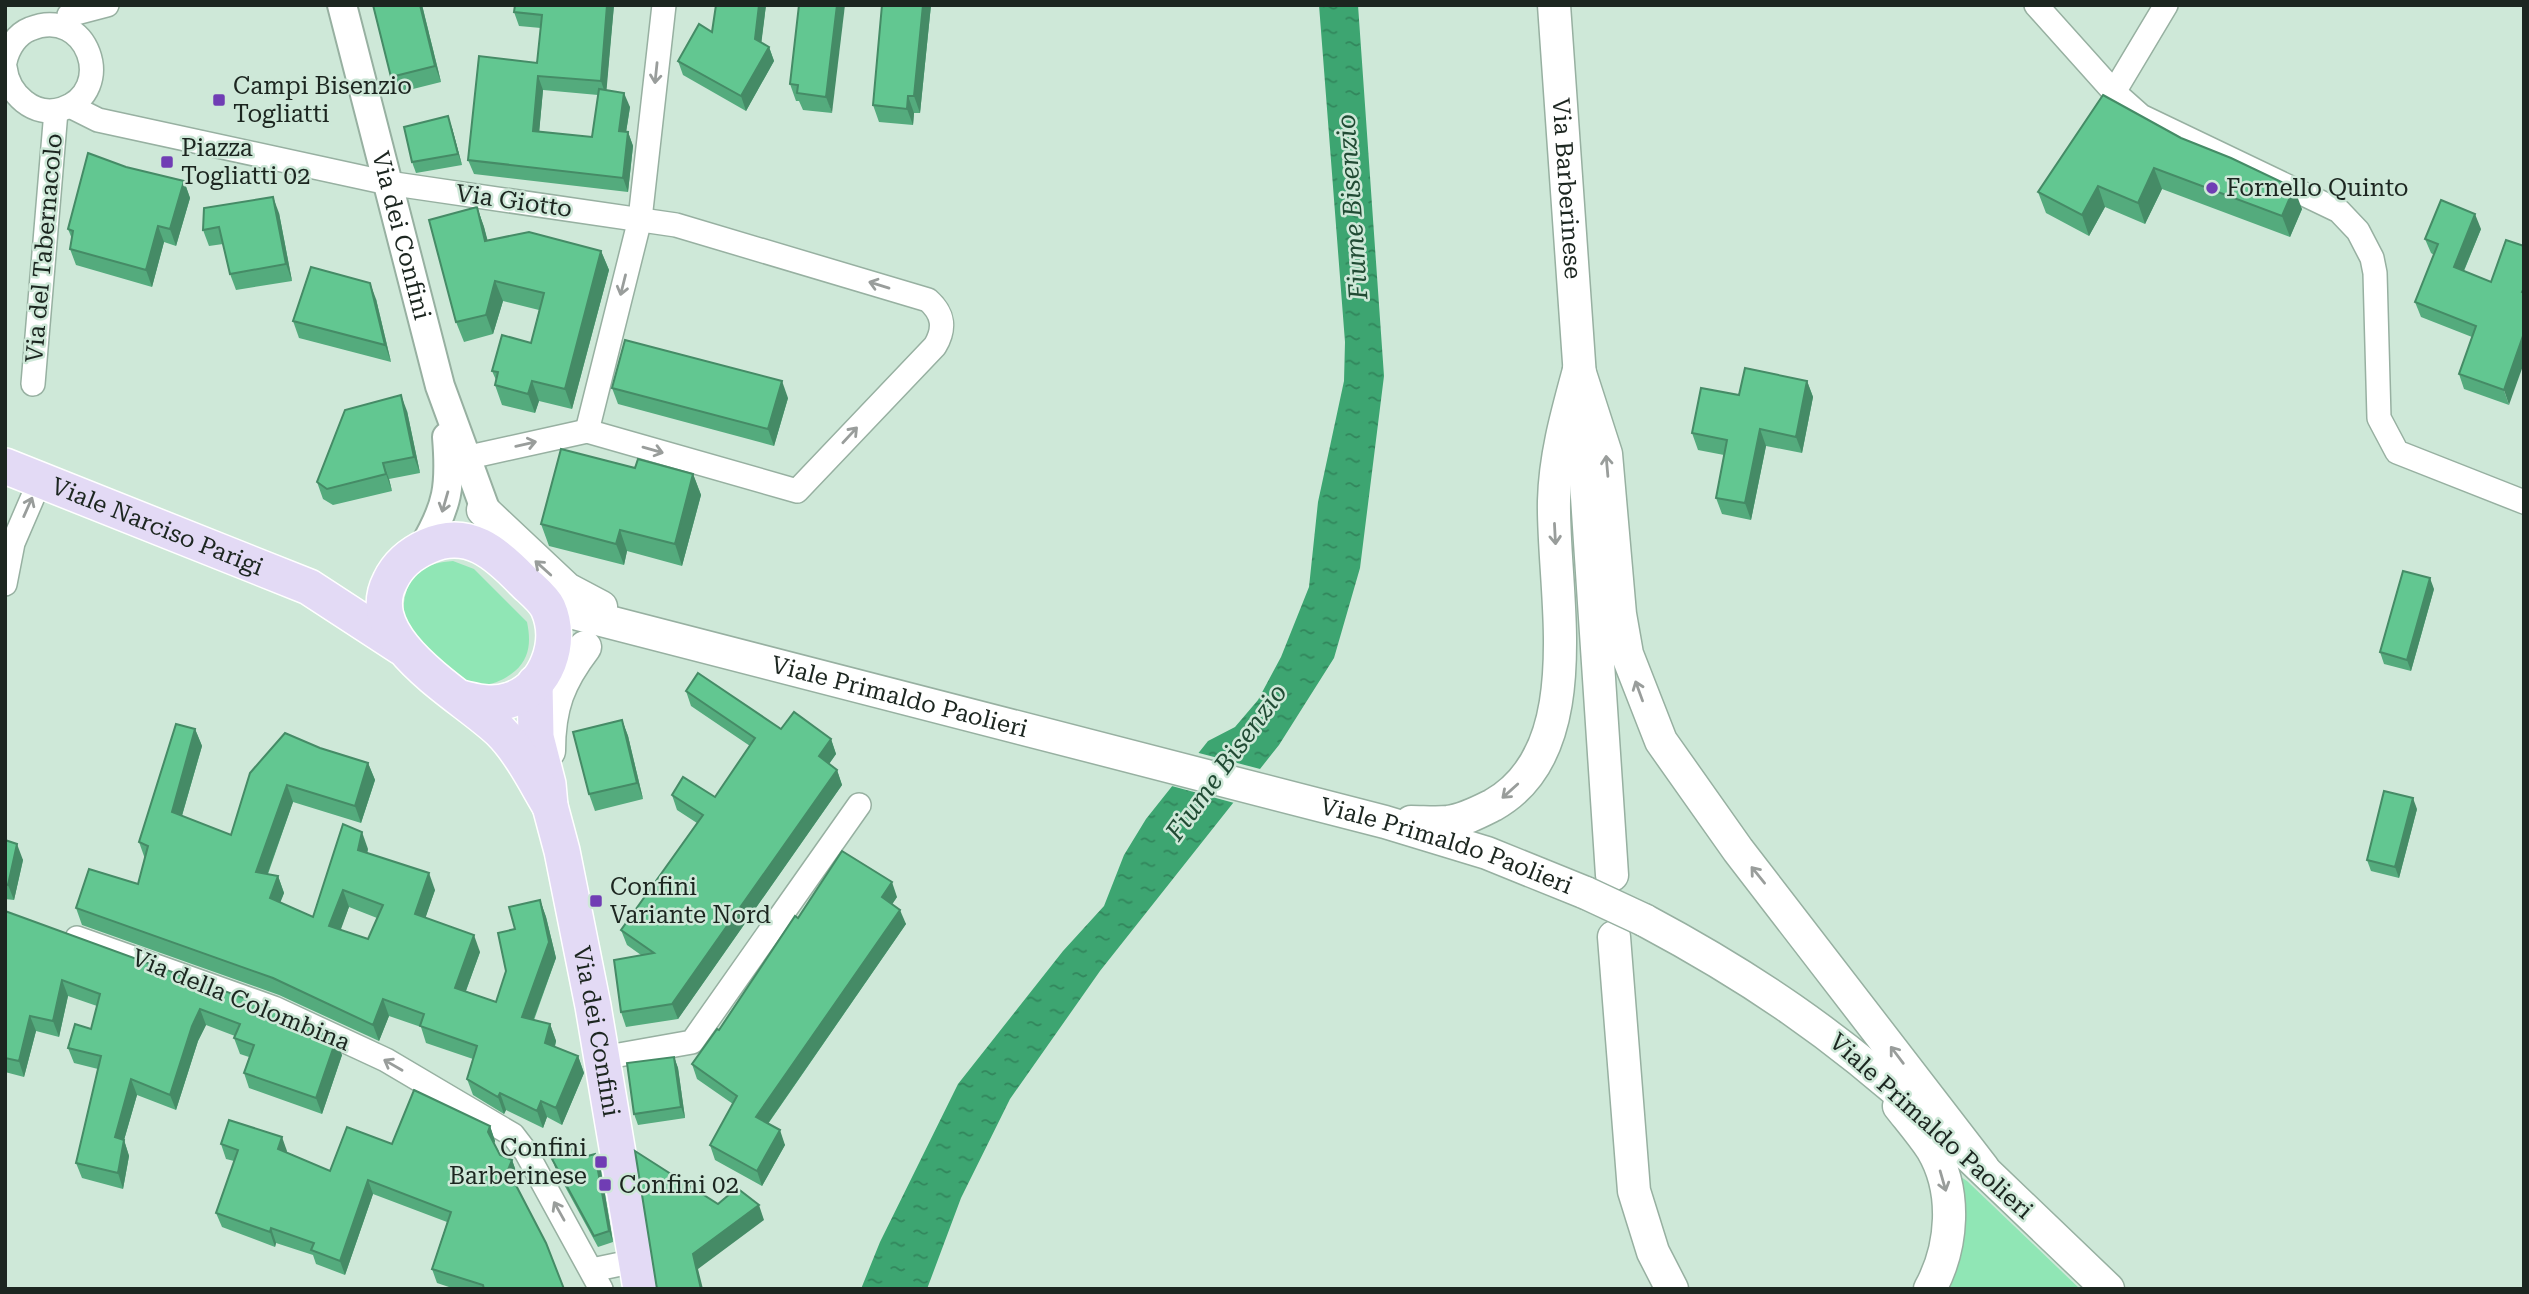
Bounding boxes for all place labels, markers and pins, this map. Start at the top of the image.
place label: Campi Bisenzio Togliatti [233,72,412,128]
marker: Campi Bisenzio Togliatti [211,92,227,108]
place label: Piazza Togliatti 02 [181,134,310,190]
marker: Piazza Togliatti 02 [159,154,175,170]
place label: Fornello Quinto [2226,174,2409,202]
marker: Fornello Quinto [2204,180,2220,196]
place label: Confini Variante Nord [610,873,771,929]
marker: Confini Variante Nord [588,893,604,909]
place label: Confini Barberinese [449,1134,587,1190]
marker: Confini Barberinese [593,1154,609,1170]
place label: Confini 02 [619,1171,739,1199]
marker: Confini 02 [597,1177,613,1193]

